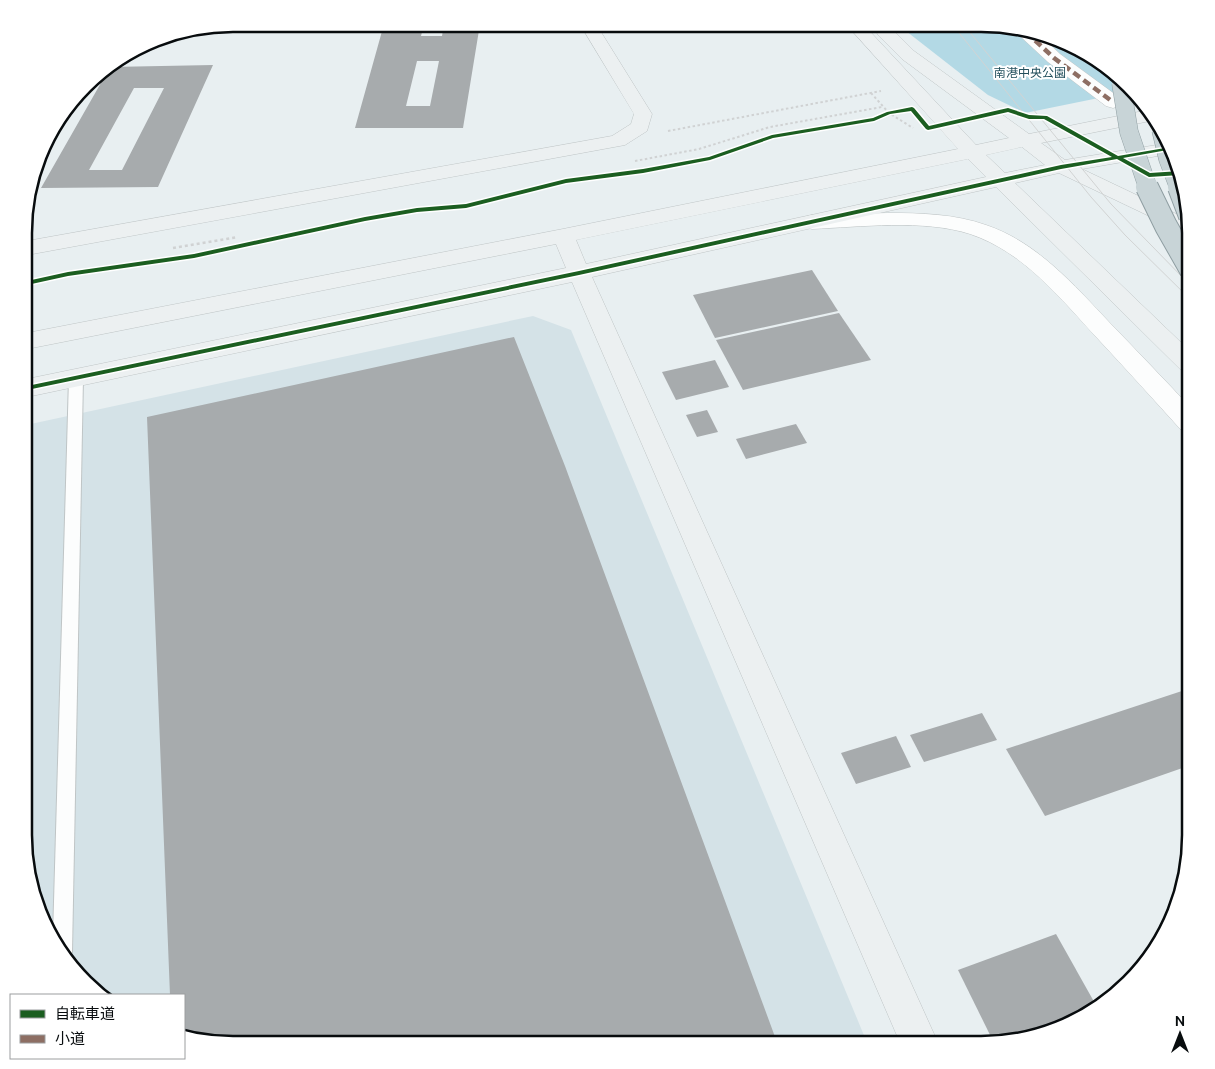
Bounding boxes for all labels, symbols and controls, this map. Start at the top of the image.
park label: 南港中央公園 [994,66,1066,79]
legend [10,994,185,1059]
text: 自転車道 [55,1005,115,1022]
north arrow [1155,1009,1205,1059]
text: N [1175,1013,1185,1029]
text: 小道 [55,1030,85,1047]

